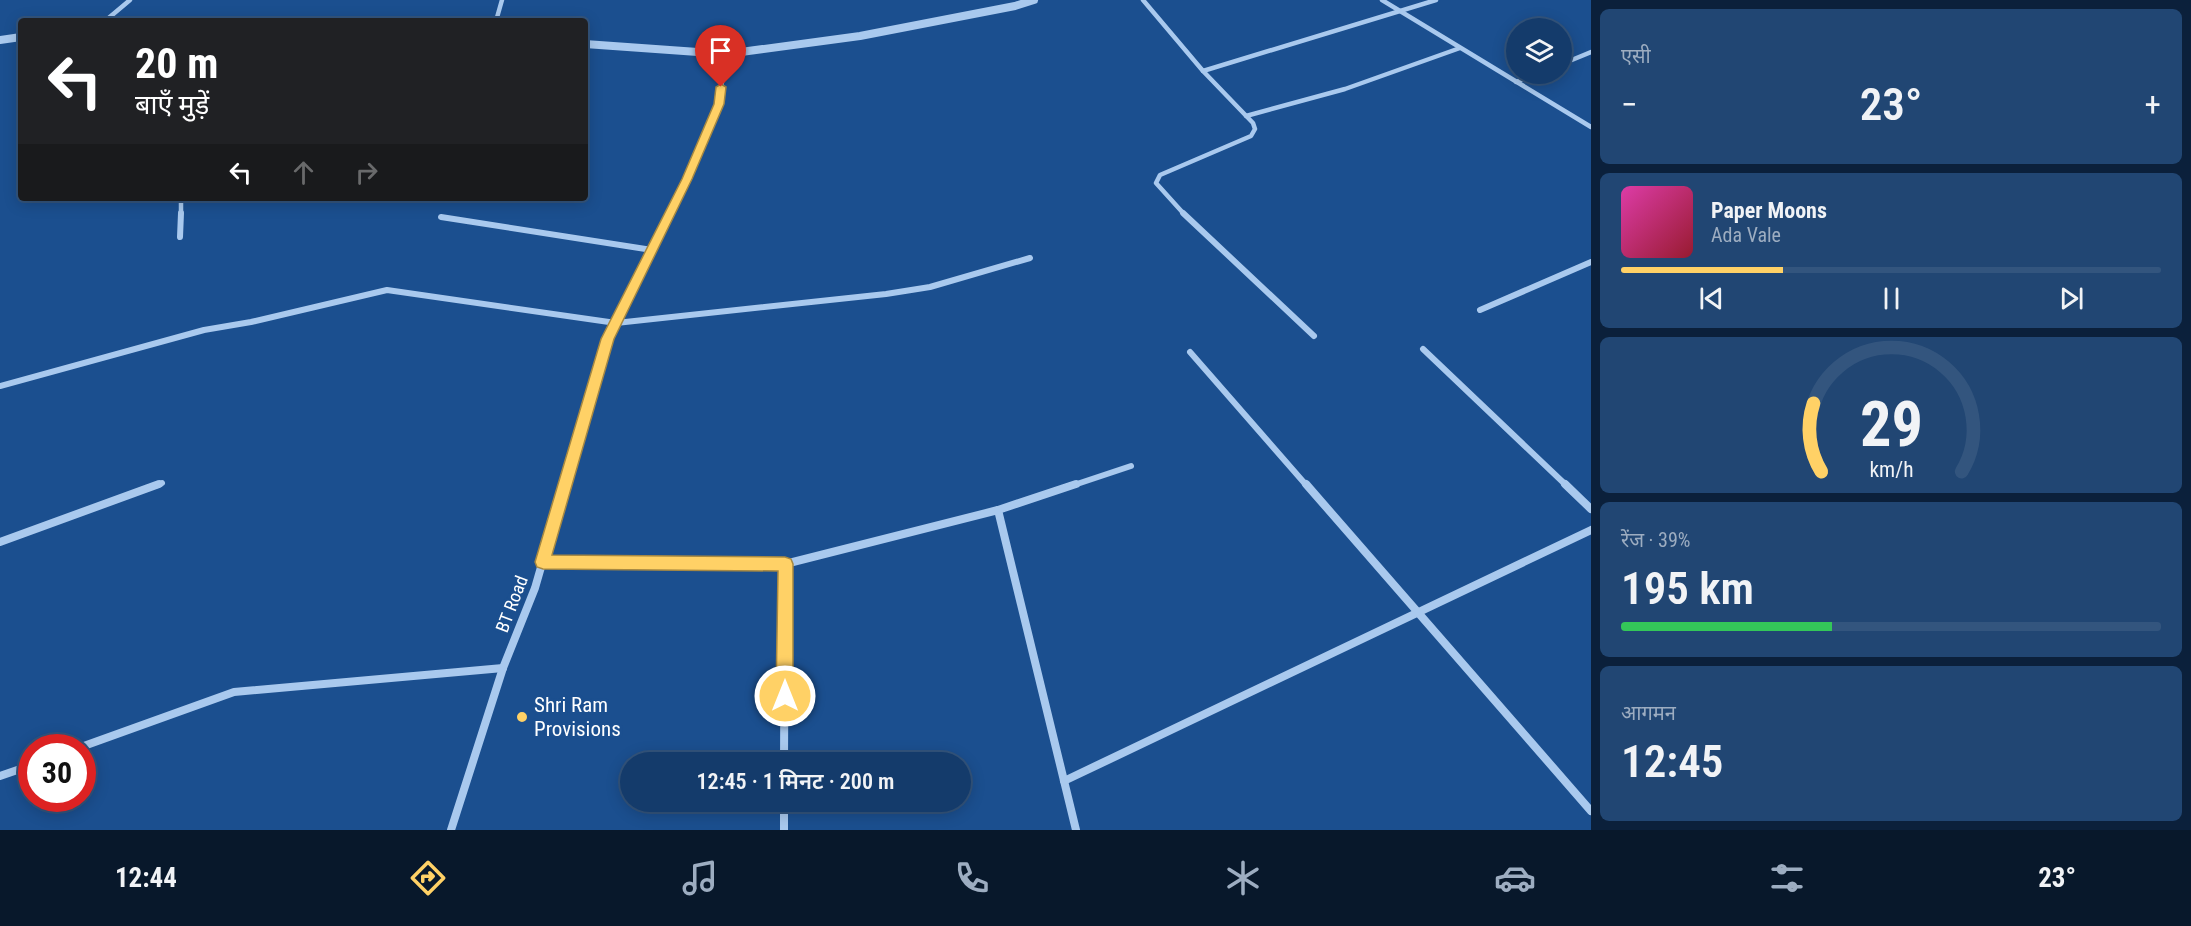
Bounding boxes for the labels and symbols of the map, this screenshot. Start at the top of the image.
pin [695,25,746,87]
street label: BT Road [491,573,532,635]
position arrow [753,664,817,728]
place label: Shri Ram Provisions [534,693,621,741]
marker: Shri Ram Provisions [515,710,529,724]
speed limit sign: 30 [18,734,96,812]

